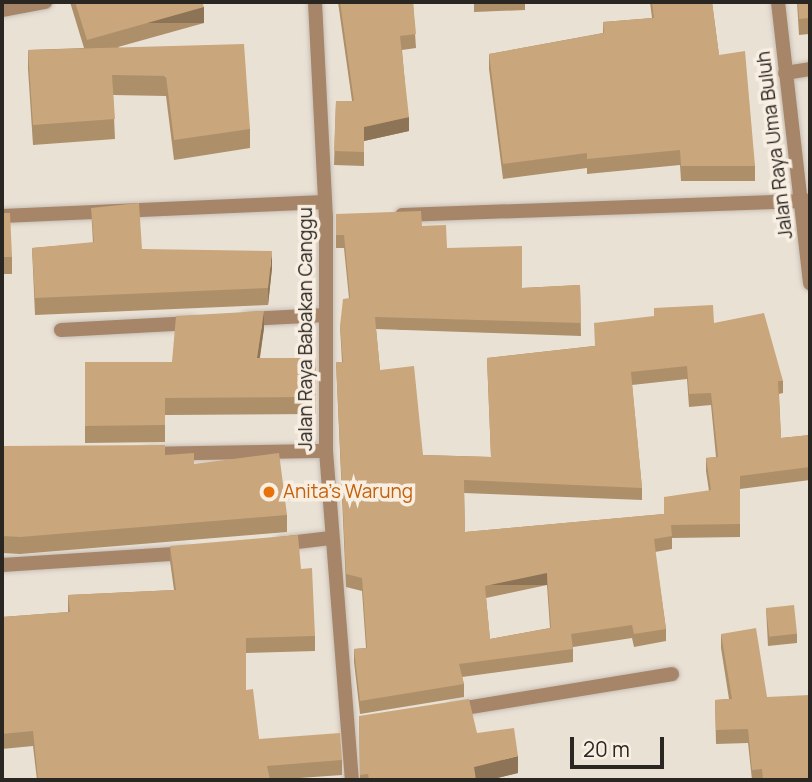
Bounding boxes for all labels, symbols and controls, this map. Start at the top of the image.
street label: Jalan Raya Uma Buluh [752,50,798,240]
street label: Jalan Raya Babakan Canggu [295,207,317,451]
place label: Anita’s Warung [283,481,413,503]
marker: Anita’s Warung [261,484,277,500]
scale bar [574,722,668,766]
text: 20 m [583,735,630,763]

